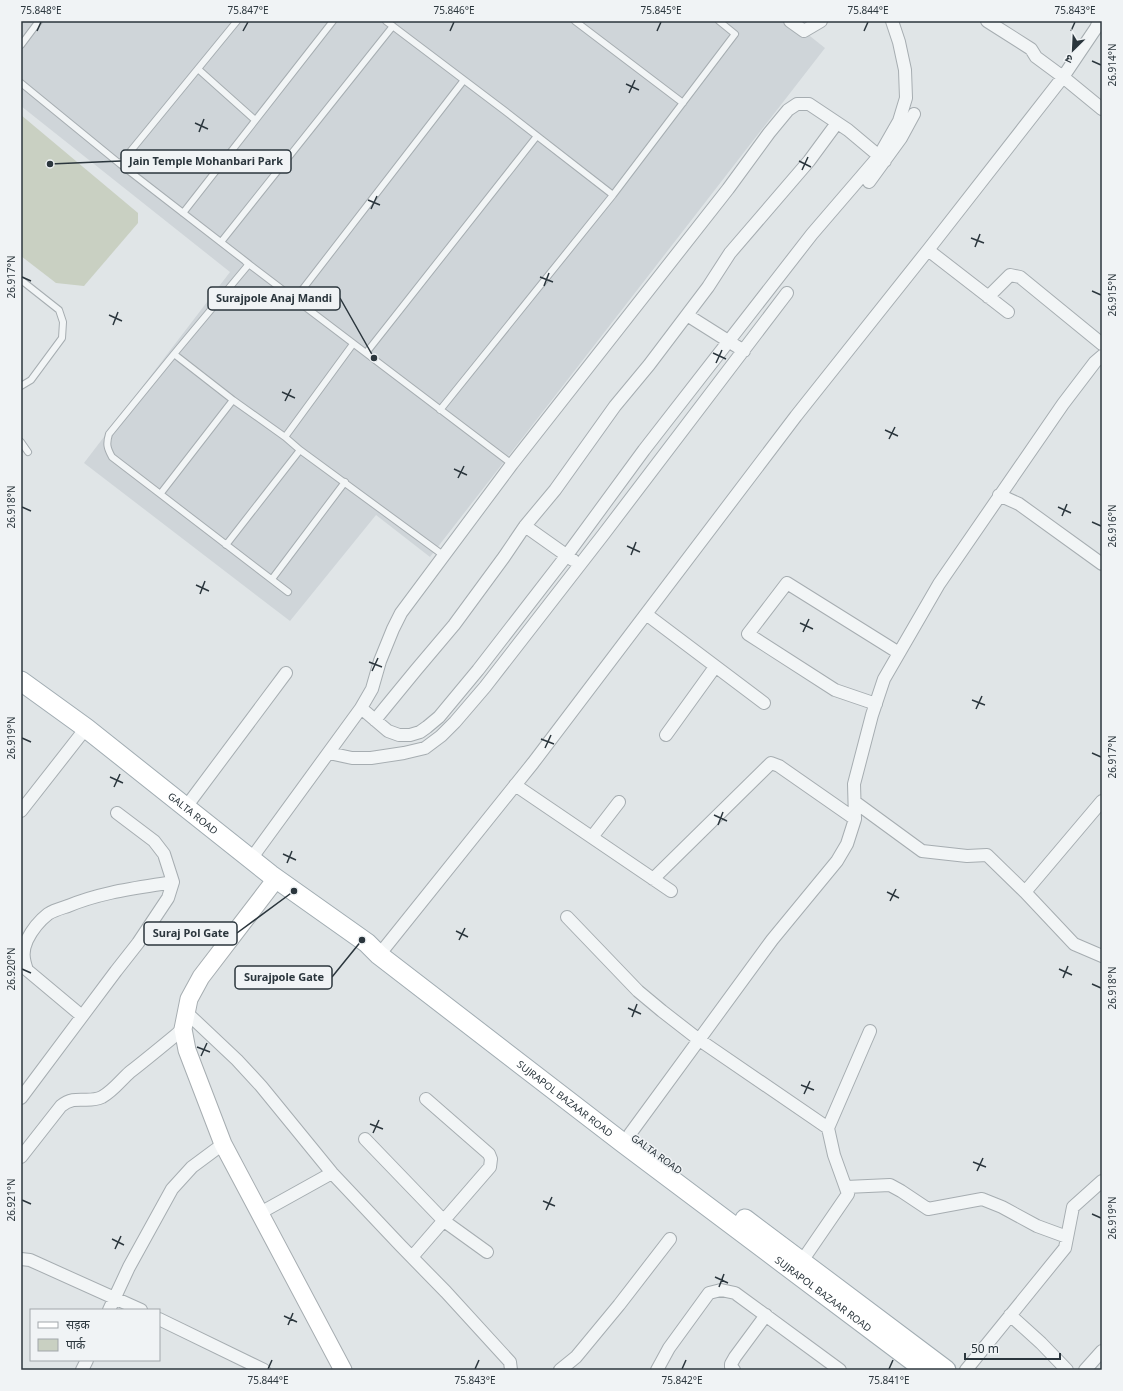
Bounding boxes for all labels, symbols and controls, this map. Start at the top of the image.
text: 75.848°E [20,3,62,17]
text: 75.847°E [227,3,269,17]
text: 75.846°E [433,3,475,17]
text: 75.845°E [640,3,682,17]
text: 75.844°E [847,3,889,17]
text: 75.843°E [1054,3,1096,17]
north arrow [1053,30,1093,70]
text: 26.914°N [1105,43,1119,87]
text: उ [1062,51,1075,68]
callout: Jain Temple Mohanbari Park [121,150,291,173]
text: Jain Temple Mohanbari Park [128,153,283,168]
text: 26.917°N [4,255,18,299]
text: 26.915°N [1105,273,1119,317]
callout: Surajpole Anaj Mandi [208,287,340,310]
text: Surajpole Anaj Mandi [216,290,332,305]
text: 26.918°N [4,485,18,529]
text: 26.916°N [1105,504,1119,548]
text: 26.919°N [4,716,18,760]
text: 26.917°N [1105,735,1119,779]
street label: GALTA ROAD [165,789,221,837]
callout: Suraj Pol Gate [144,922,237,945]
text: Suraj Pol Gate [153,925,230,940]
text: 26.920°N [4,947,18,991]
callout: Surajpole Gate [235,966,332,989]
text: 26.918°N [1105,966,1119,1010]
text: Surajpole Gate [244,969,325,984]
street label: SUJRAPOL BAZAAR ROAD [514,1057,616,1140]
street label: GALTA ROAD [629,1131,685,1177]
text: 26.921°N [4,1178,18,1222]
text: 26.919°N [1105,1196,1119,1240]
street label: SUJRAPOL BAZAAR ROAD [772,1253,875,1335]
legend [30,1309,160,1361]
text: सड़क [66,1316,91,1333]
scale bar [965,1335,1060,1361]
text: पार्क [66,1336,86,1353]
text: 50 m [971,1340,999,1357]
text: 75.844°E [247,1373,289,1387]
text: 75.843°E [454,1373,496,1387]
text: 75.842°E [661,1373,703,1387]
text: 75.841°E [868,1373,910,1387]

